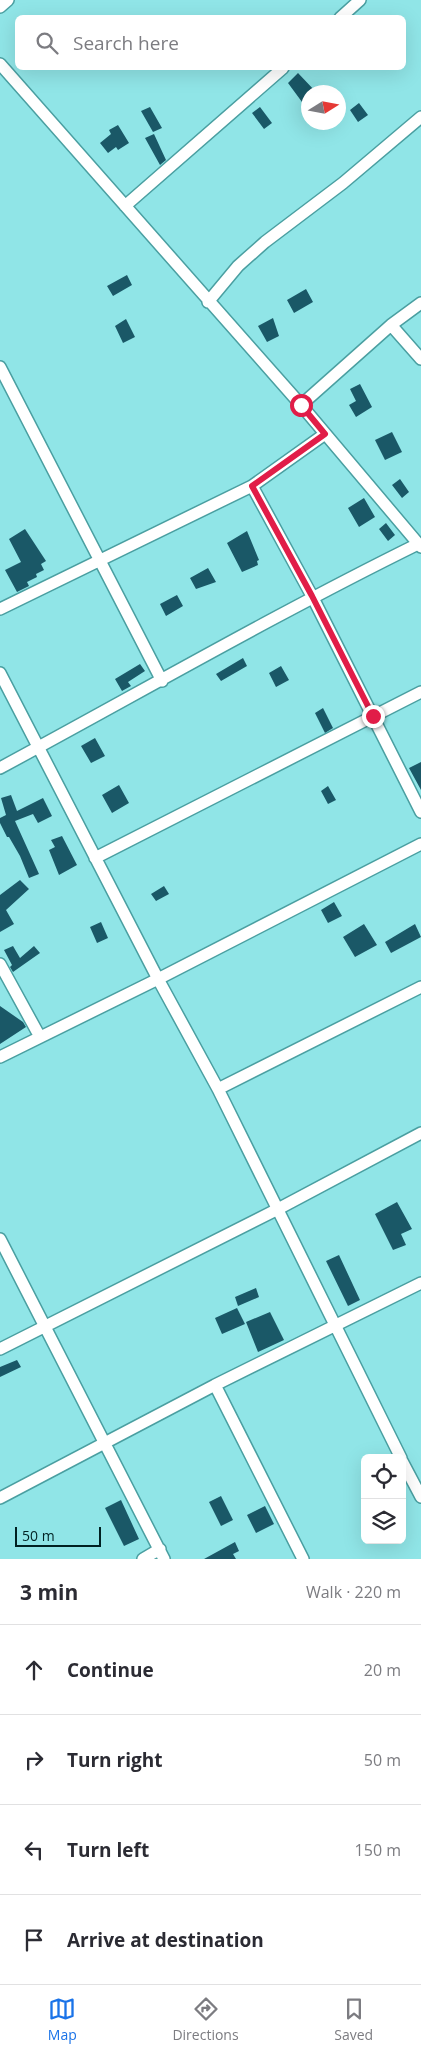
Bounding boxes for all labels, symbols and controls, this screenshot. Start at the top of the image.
search box [15,15,406,70]
icon: search [33,29,61,57]
text: Search here [73,30,179,56]
north arrow [301,85,346,130]
route start [290,394,313,417]
route end [362,705,385,728]
map controls [361,1454,406,1544]
button: locate [361,1454,406,1499]
button: layers [361,1499,406,1544]
scale bar [15,1524,101,1547]
text: 50 m [22,1526,55,1545]
text: 3 min [20,1578,78,1606]
text: Walk · 220 m [306,1581,401,1603]
icon: ahead [20,1656,48,1684]
text: Continue [67,1657,154,1683]
text: 20 m [364,1659,401,1681]
icon: right [20,1746,48,1774]
text: Turn right [67,1747,162,1773]
text: 50 m [364,1749,401,1771]
icon: left [20,1836,48,1864]
text: Turn left [67,1837,149,1863]
text: 150 m [355,1839,401,1861]
icon: arrive [20,1926,48,1954]
text: Arrive at destination [67,1927,264,1953]
tab: Map [48,1995,77,2044]
tab: Directions [172,1995,239,2044]
tab: Saved [334,1995,373,2044]

